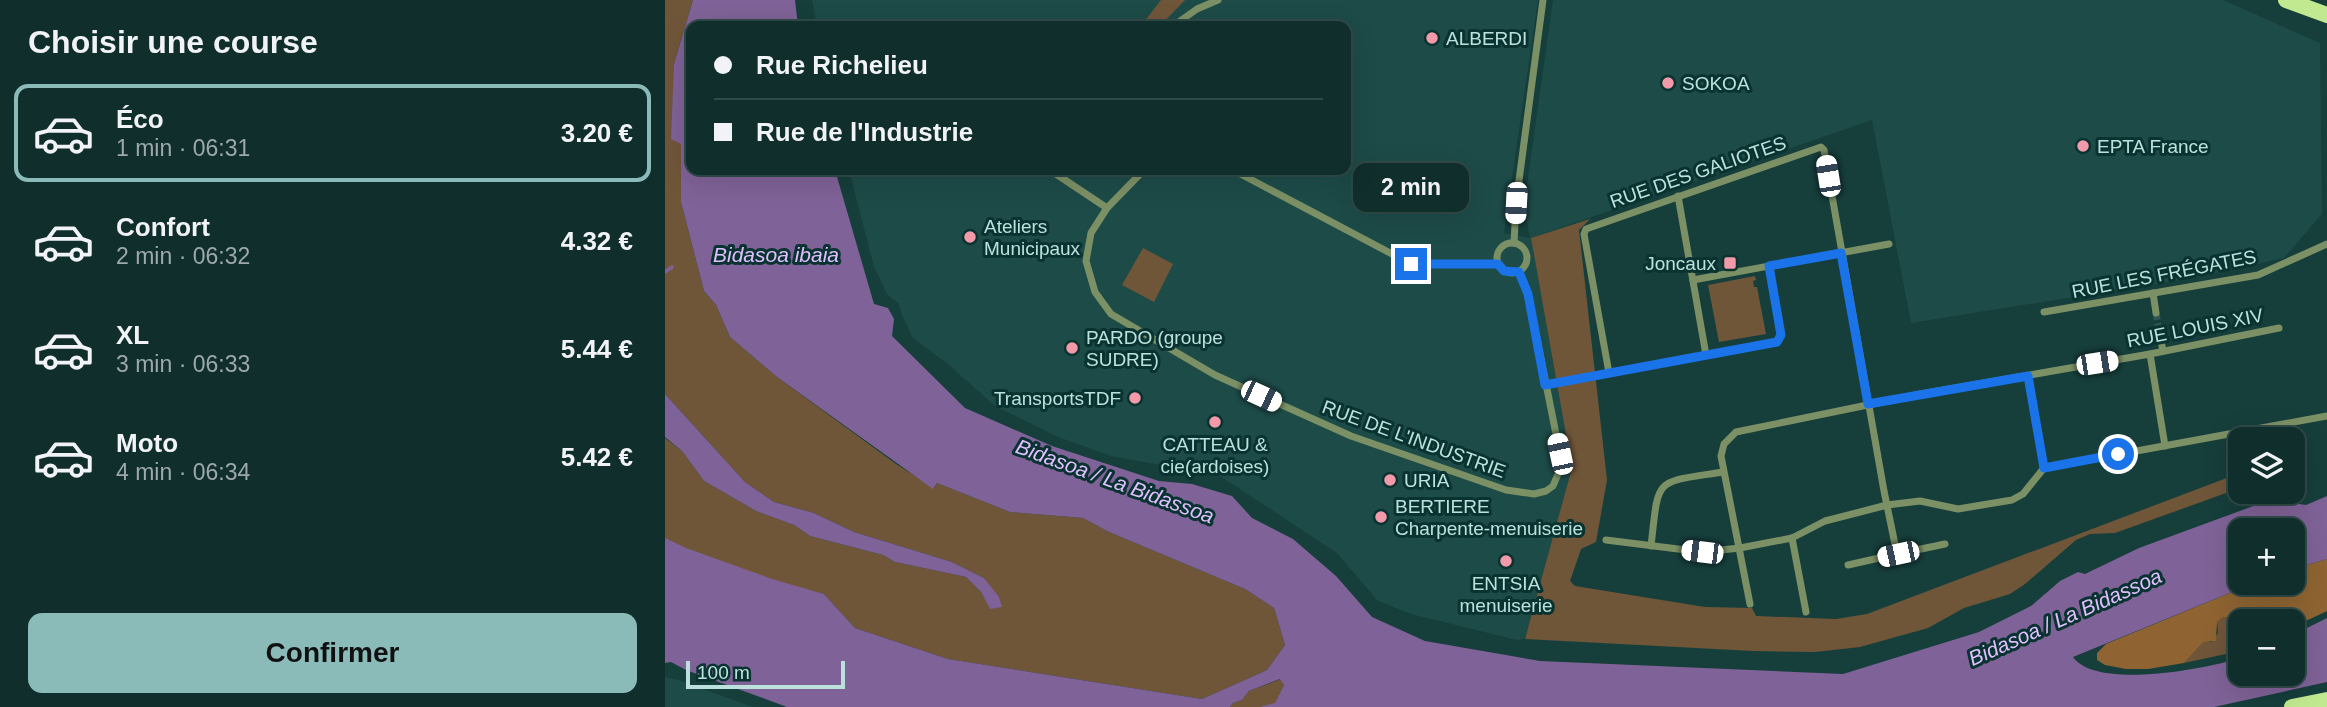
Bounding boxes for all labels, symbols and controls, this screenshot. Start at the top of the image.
text: Choisir une course [28,24,318,60]
place label: ALBERDI [1446,28,1527,49]
marker: ALBERDI [1424,30,1440,46]
text: Rue Richelieu [756,50,928,80]
place label: SOKOA [1682,73,1750,94]
marker: SOKOA [1660,75,1676,91]
icon: car [32,102,95,165]
text: Éco [116,104,164,134]
text: Rue de l'Industrie [756,117,973,147]
text: 3.20 € [561,118,633,148]
street label: RUE DES GALIOTES [1607,132,1789,212]
text: 1 min · 06:31 [116,135,250,161]
place label: EPTA France [2097,136,2209,157]
marker: EPTA France [2075,138,2091,154]
car [1815,154,1842,198]
callout: 2 min [1353,162,1469,212]
text: 2 min [1381,174,1441,200]
car [1505,181,1528,225]
icon: car [32,210,95,273]
text: Confort [116,212,210,242]
place label: Ateliers Municipaux [984,216,1081,259]
text: 4.32 € [561,226,633,256]
marker: Ateliers Municipaux [962,229,978,245]
text: 2 min · 06:32 [116,243,250,269]
water label: Bidasoa ibaia [713,243,839,266]
street label: RUE LES FRÉGATES [2070,246,2258,302]
route end [1395,248,1427,280]
place label: Joncaux [1645,253,1716,274]
marker: Joncaux [1722,255,1738,271]
street label: RUE LOUIS XIV [2125,304,2265,352]
icon: car [32,318,95,381]
text: XL [116,320,149,350]
place label: PARDO (groupe SUDRE) [1086,327,1223,370]
text: 5.44 € [561,334,633,364]
marker: PARDO (groupe SUDRE) [1064,340,1080,356]
car [2075,349,2120,377]
text: 3 min · 06:33 [116,351,250,377]
car [1238,378,1285,414]
place label: TransportsTDF [994,388,1121,409]
marker: TransportsTDF [1127,390,1143,406]
street label: RUE DE L'INDUSTRIE [1319,396,1509,482]
marker: CATTEAU & cie(ardoises) [1207,414,1223,430]
icon: car [32,426,95,489]
map controls [2228,427,2305,686]
button: layers [2228,427,2305,504]
text: Moto [116,428,178,458]
car [1546,431,1575,477]
water label: Bidasoa / La Bidassoa [1013,434,1217,528]
place label: CATTEAU & cie(ardoises) [1161,434,1269,477]
route start [2102,438,2134,470]
text: 5.42 € [561,442,633,472]
text: 4 min · 06:34 [116,459,250,485]
place label: URIA [1404,470,1450,491]
marker: URIA [1382,472,1398,488]
place label: BERTIERE Charpente-menuiserie [1395,496,1583,539]
marker: BERTIERE Charpente-menuiserie [1373,509,1389,525]
button: + [2228,518,2305,595]
car [1680,539,1725,565]
car [1876,539,1921,569]
marker: ENTSIA menuiserie [1498,553,1514,569]
water label: Bidasoa / La Bidassoa [1965,564,2165,670]
place label: ENTSIA menuiserie [1460,573,1552,616]
button: − [2228,609,2305,686]
button: Confirmer [28,613,637,693]
scale bar [686,658,845,690]
text: 100 m [697,662,750,683]

